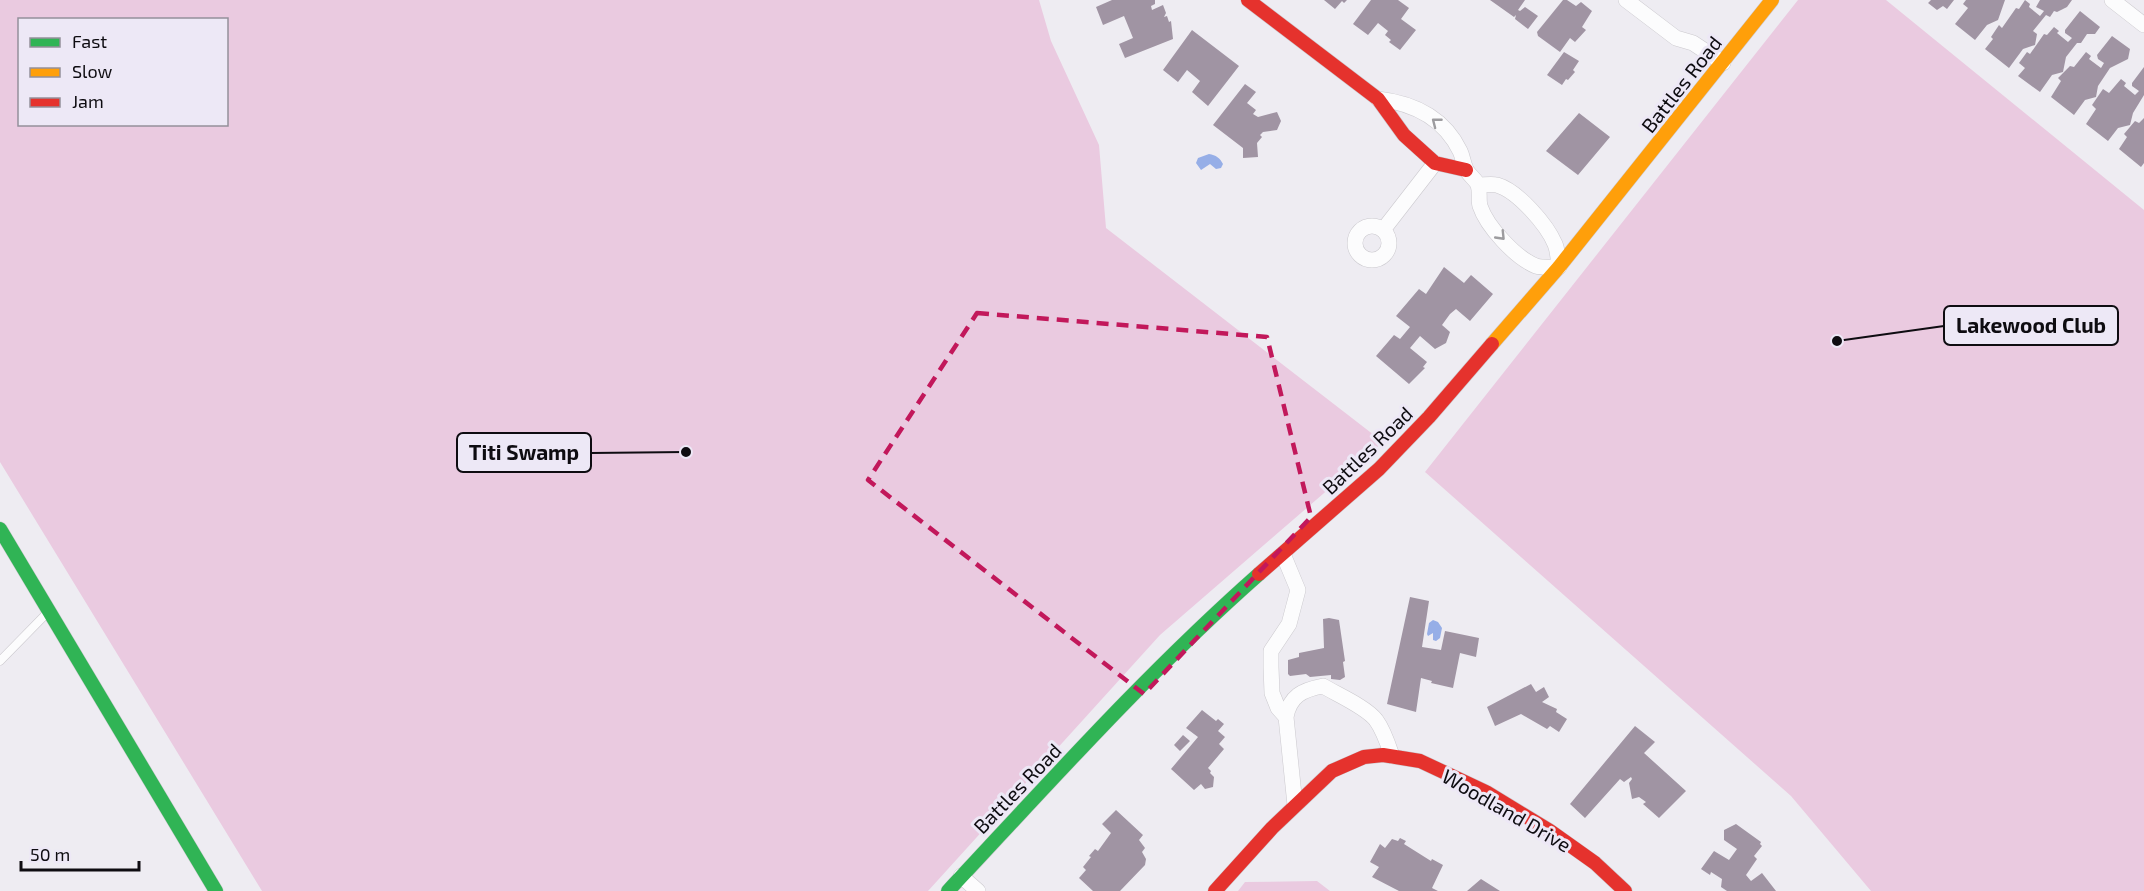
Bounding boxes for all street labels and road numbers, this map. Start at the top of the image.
street label: Battles Road [1636,31,1726,137]
street label: Battles Road [1317,401,1417,499]
street label: Battles Road [968,738,1066,838]
street label: Woodland Drive [1438,763,1576,857]

